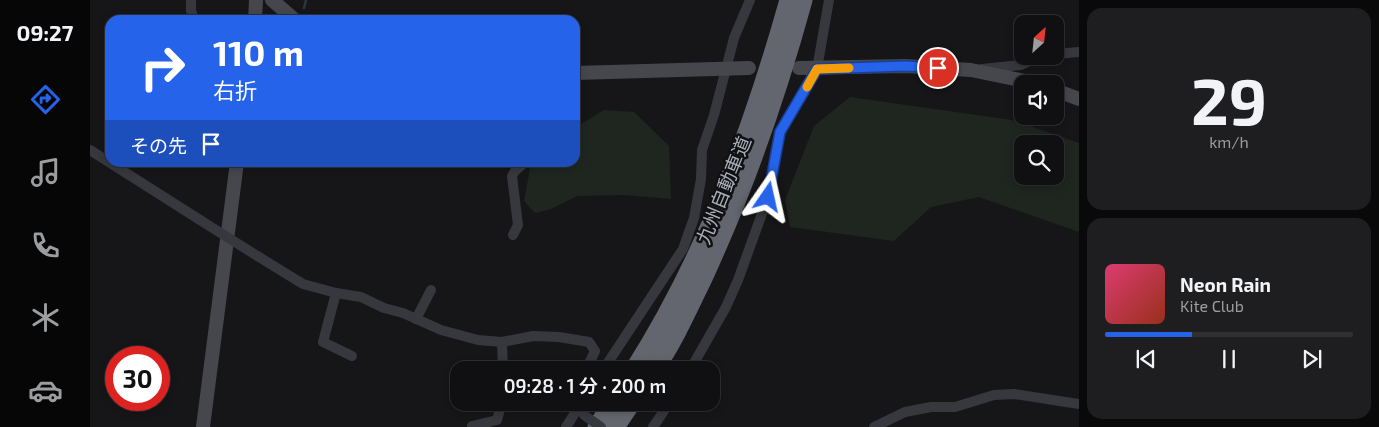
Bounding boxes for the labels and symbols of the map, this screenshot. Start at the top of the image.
north arrow [1014,15,1064,65]
pin [917,47,959,89]
street label: 九州自動車道 [691,133,755,247]
position arrow [741,170,793,222]
speed limit sign: 30 [105,346,170,411]

